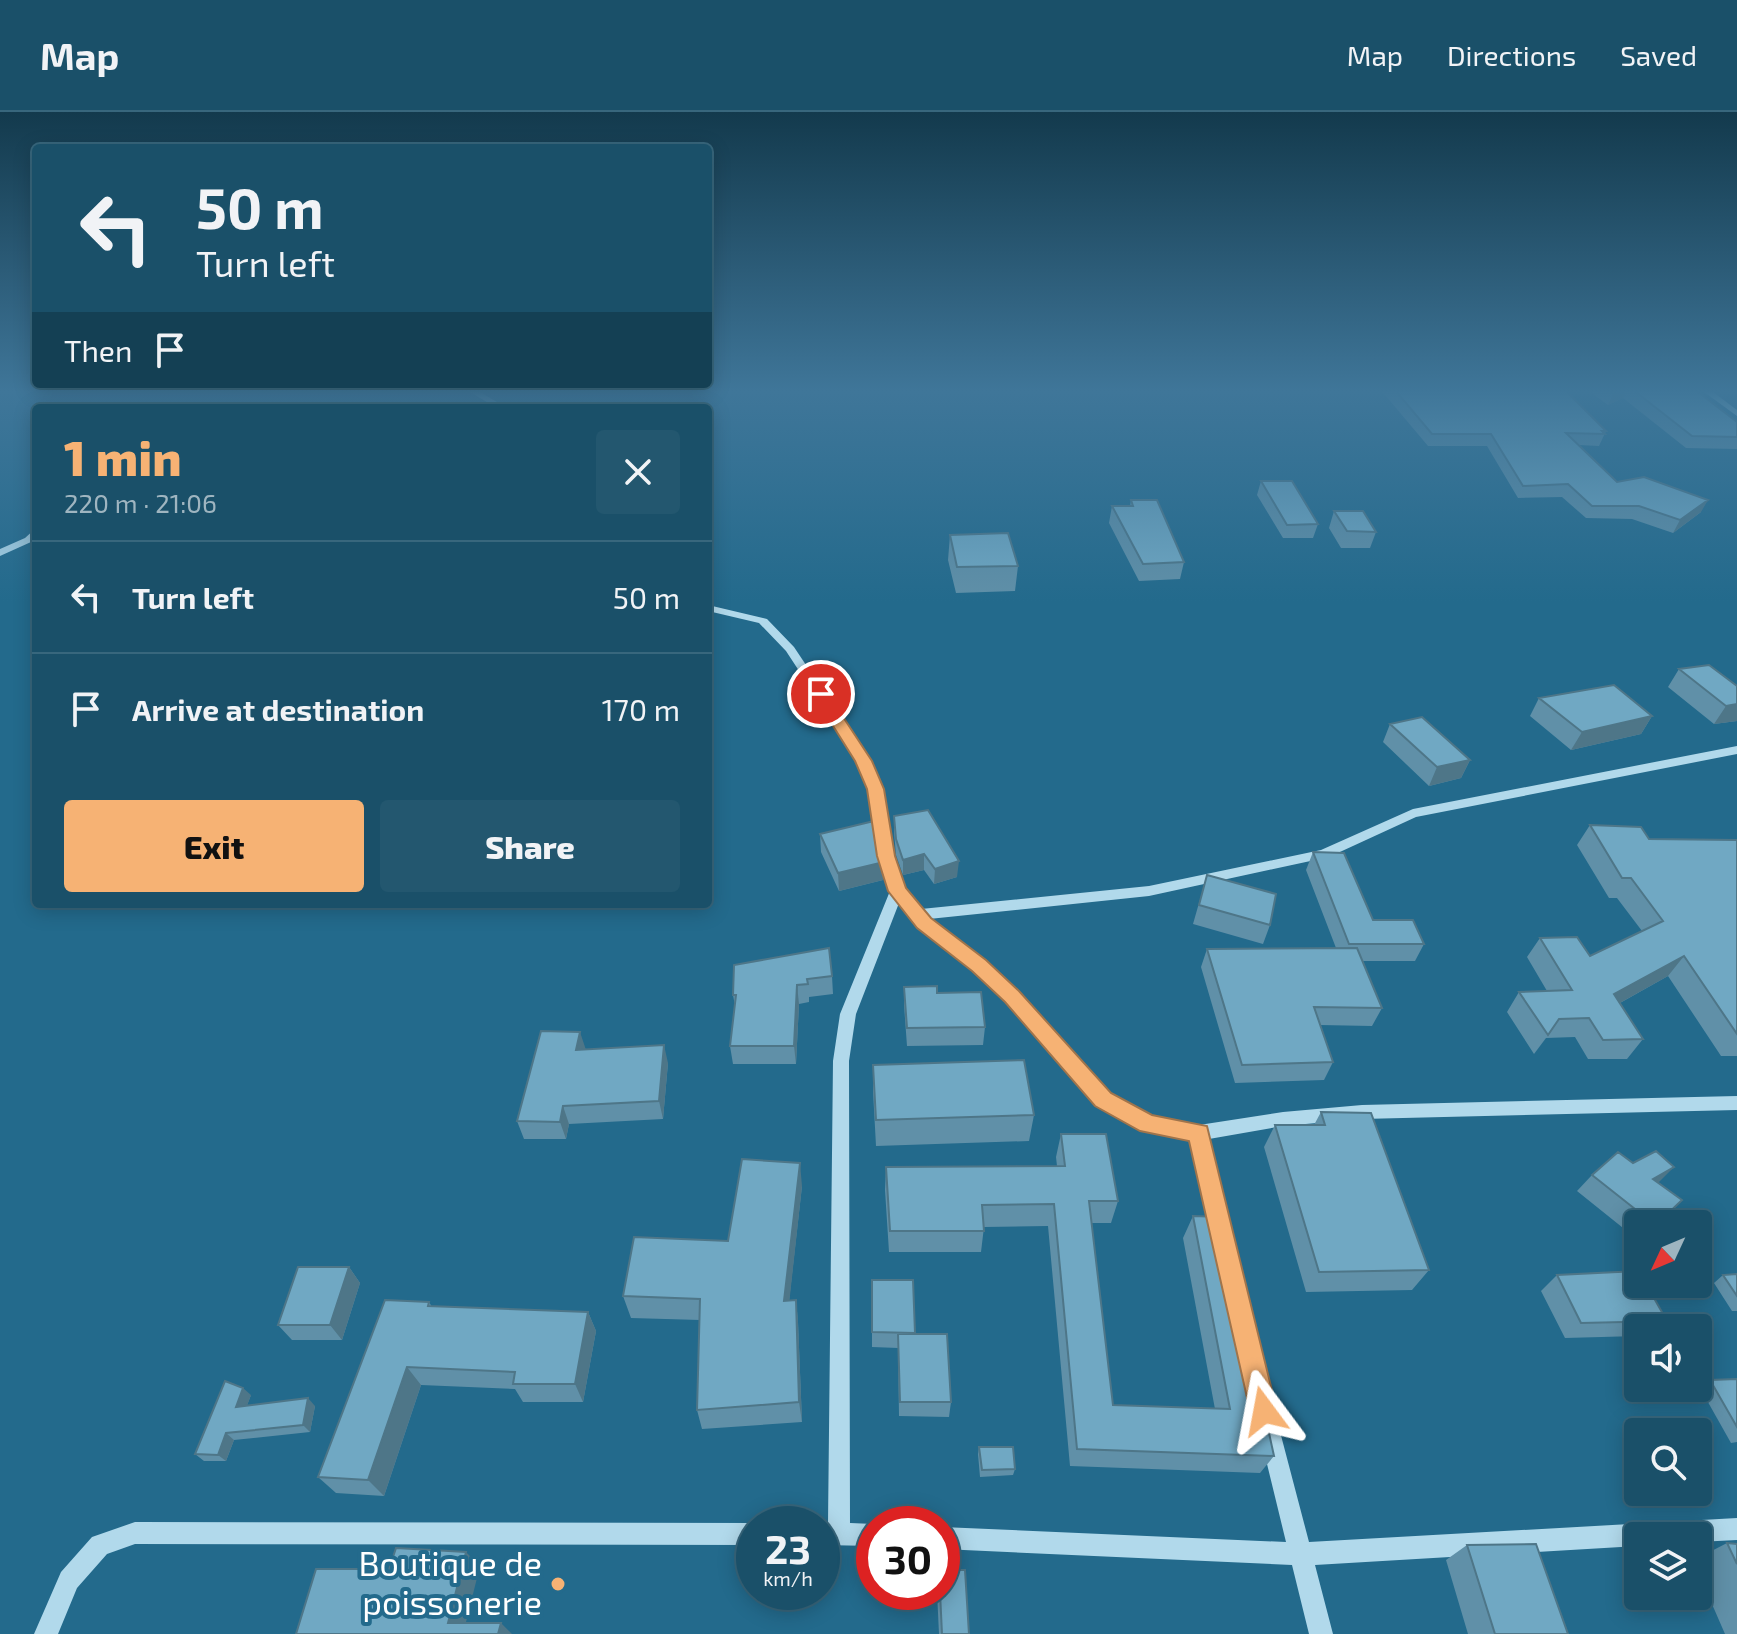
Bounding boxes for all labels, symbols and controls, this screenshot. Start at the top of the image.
text: Map [40,32,119,78]
text: Map [1347,38,1403,72]
text: Directions [1447,38,1576,72]
text: Saved [1620,38,1697,72]
text: 50 m [196,173,324,240]
icon: left [64,176,168,280]
text: Turn left [196,241,335,284]
icon: arrive [148,328,192,372]
text: Then [64,332,132,368]
text: 1 min [64,428,182,486]
button: close [596,430,680,514]
text: 220 m · 21:06 [64,487,217,518]
icon: left [64,575,108,619]
text: Turn left [132,579,254,615]
text: 50 m [613,579,680,615]
pin [787,660,855,728]
icon: arrive [799,672,843,716]
icon: arrive [64,687,108,731]
text: Arrive at destination [132,691,424,727]
text: 170 m [602,691,680,727]
button: Exit [64,800,364,892]
button: Share [380,800,680,892]
north arrow [1624,1210,1712,1298]
map controls [1624,1210,1712,1610]
button: sound [1624,1314,1712,1402]
position arrow [1222,1369,1306,1453]
button: search [1624,1418,1712,1506]
speed limit sign: 30 [856,1506,960,1610]
button: layers [1624,1522,1712,1610]
text: 23 [765,1524,811,1572]
place label: Boutique de poissonerie [359,1542,542,1622]
text: km/h [763,1566,813,1590]
marker: Boutique de poissonerie [549,1575,567,1593]

